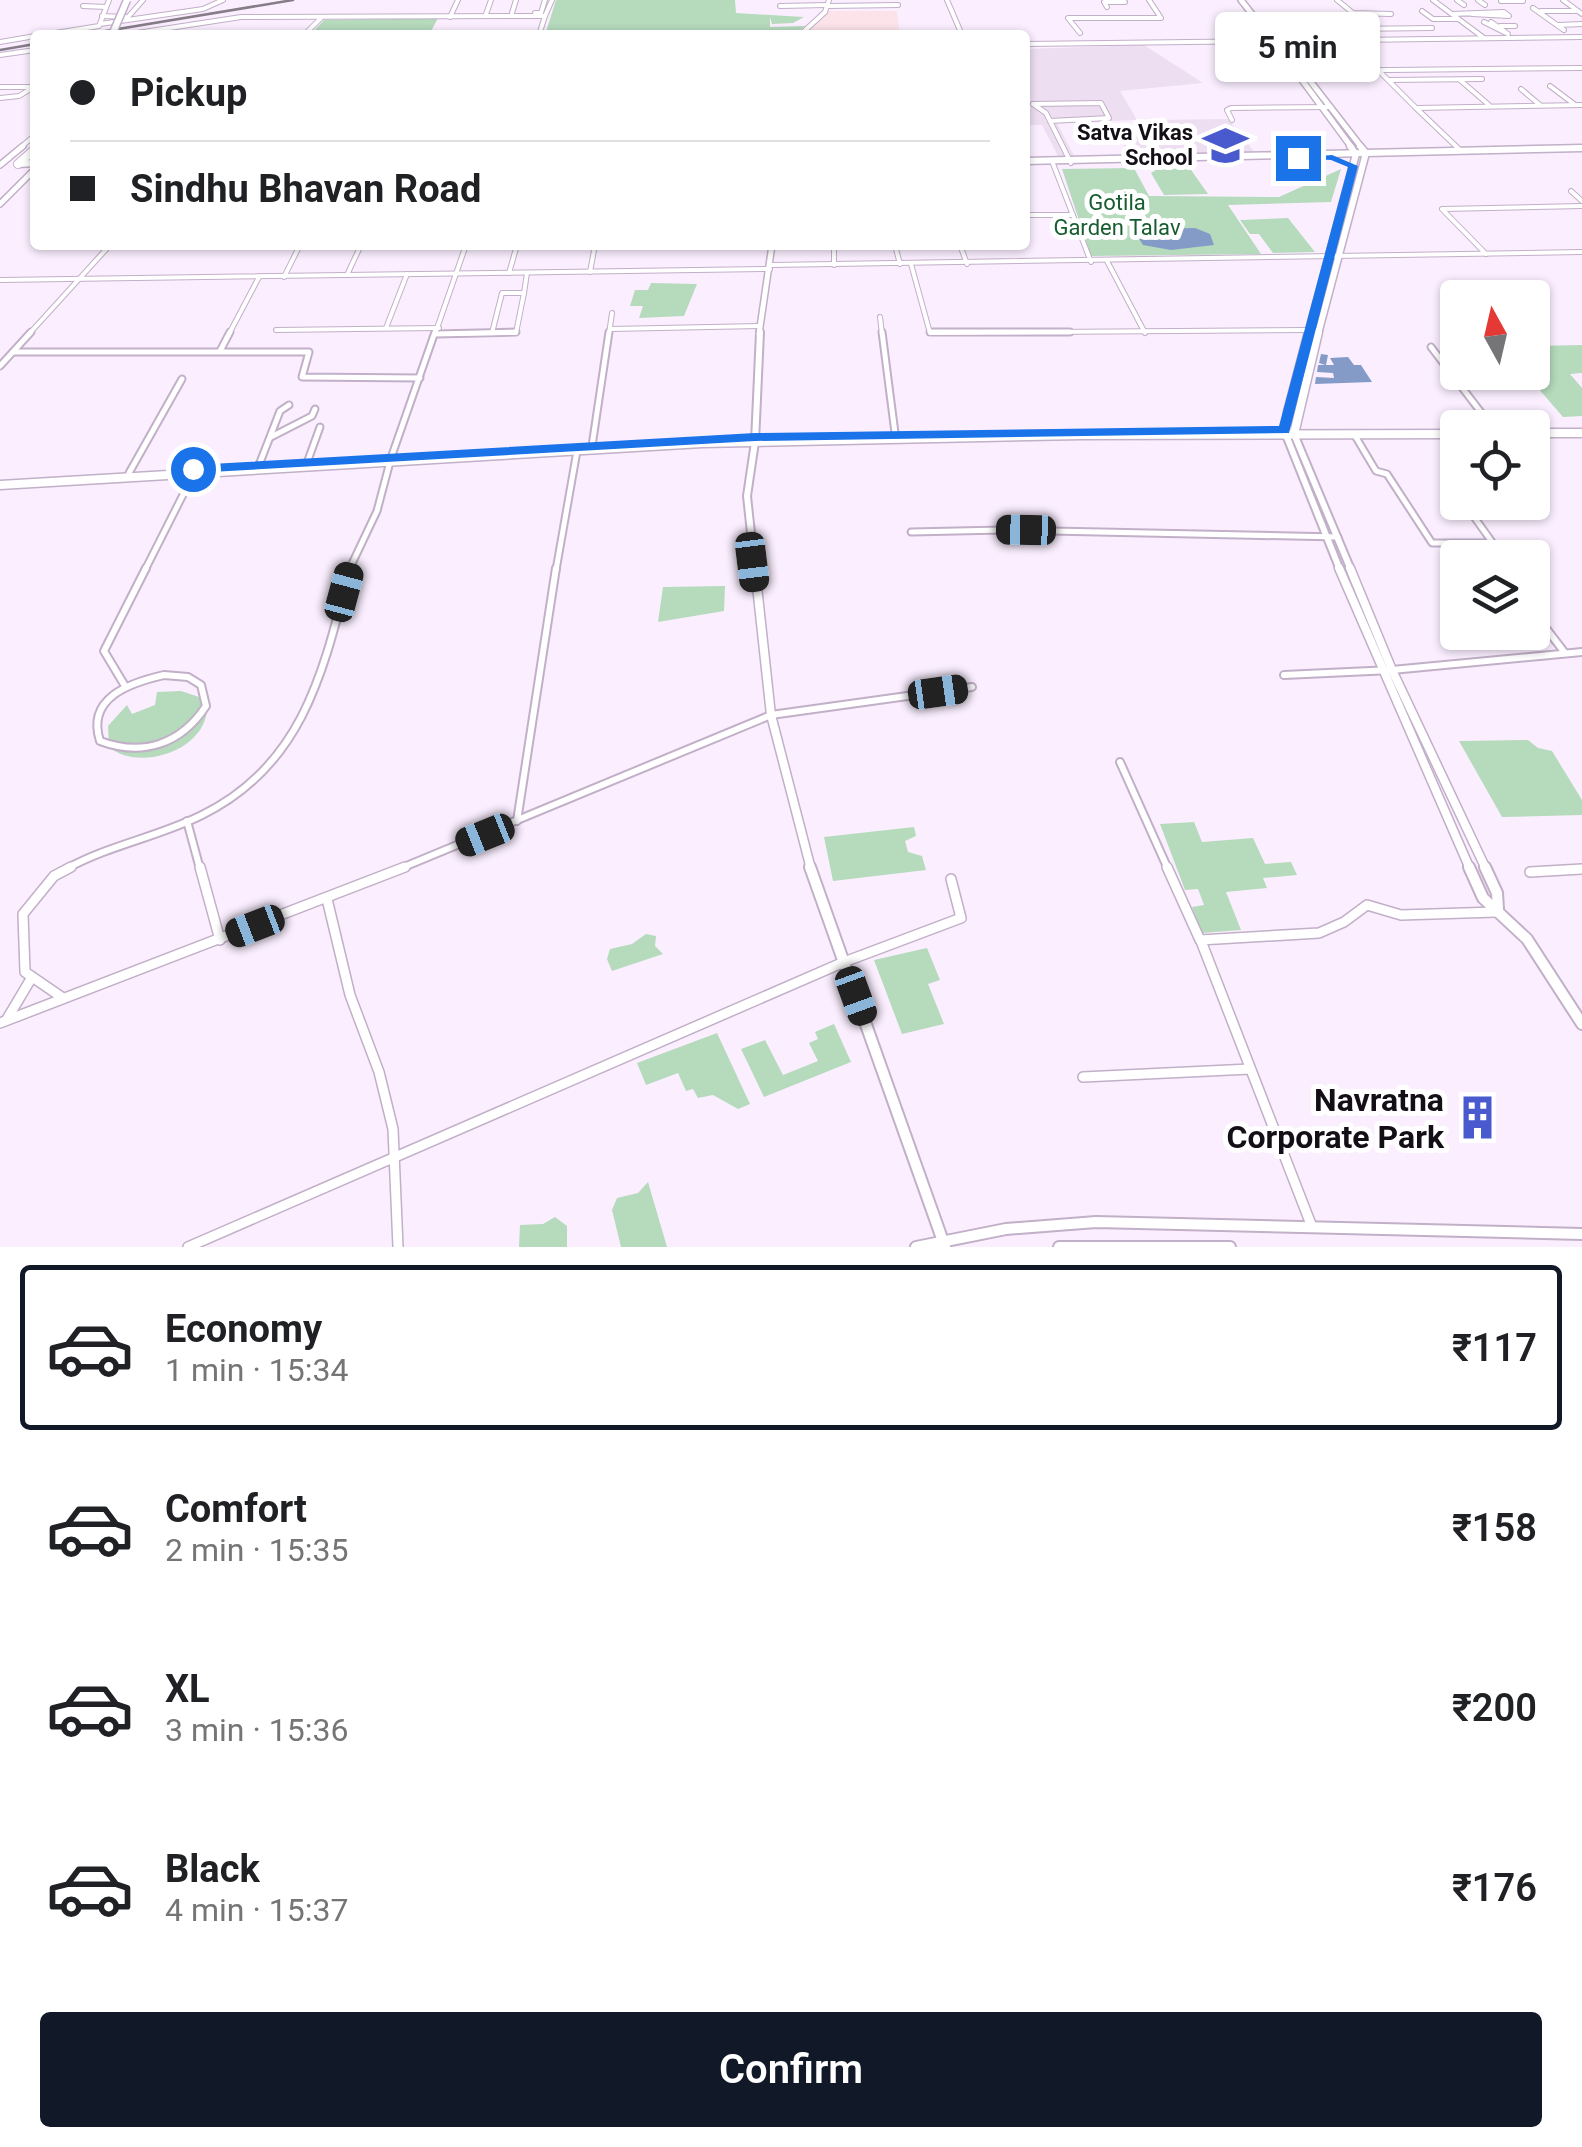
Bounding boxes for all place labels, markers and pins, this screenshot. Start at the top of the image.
place label: Satva Vikas School [1077,120,1193,170]
school or university icon: Satva Vikas School [1202,121,1250,169]
place label: Navratna Corporate Park [1226,1081,1445,1156]
building icon: Navratna Corporate Park [1453,1094,1501,1142]

